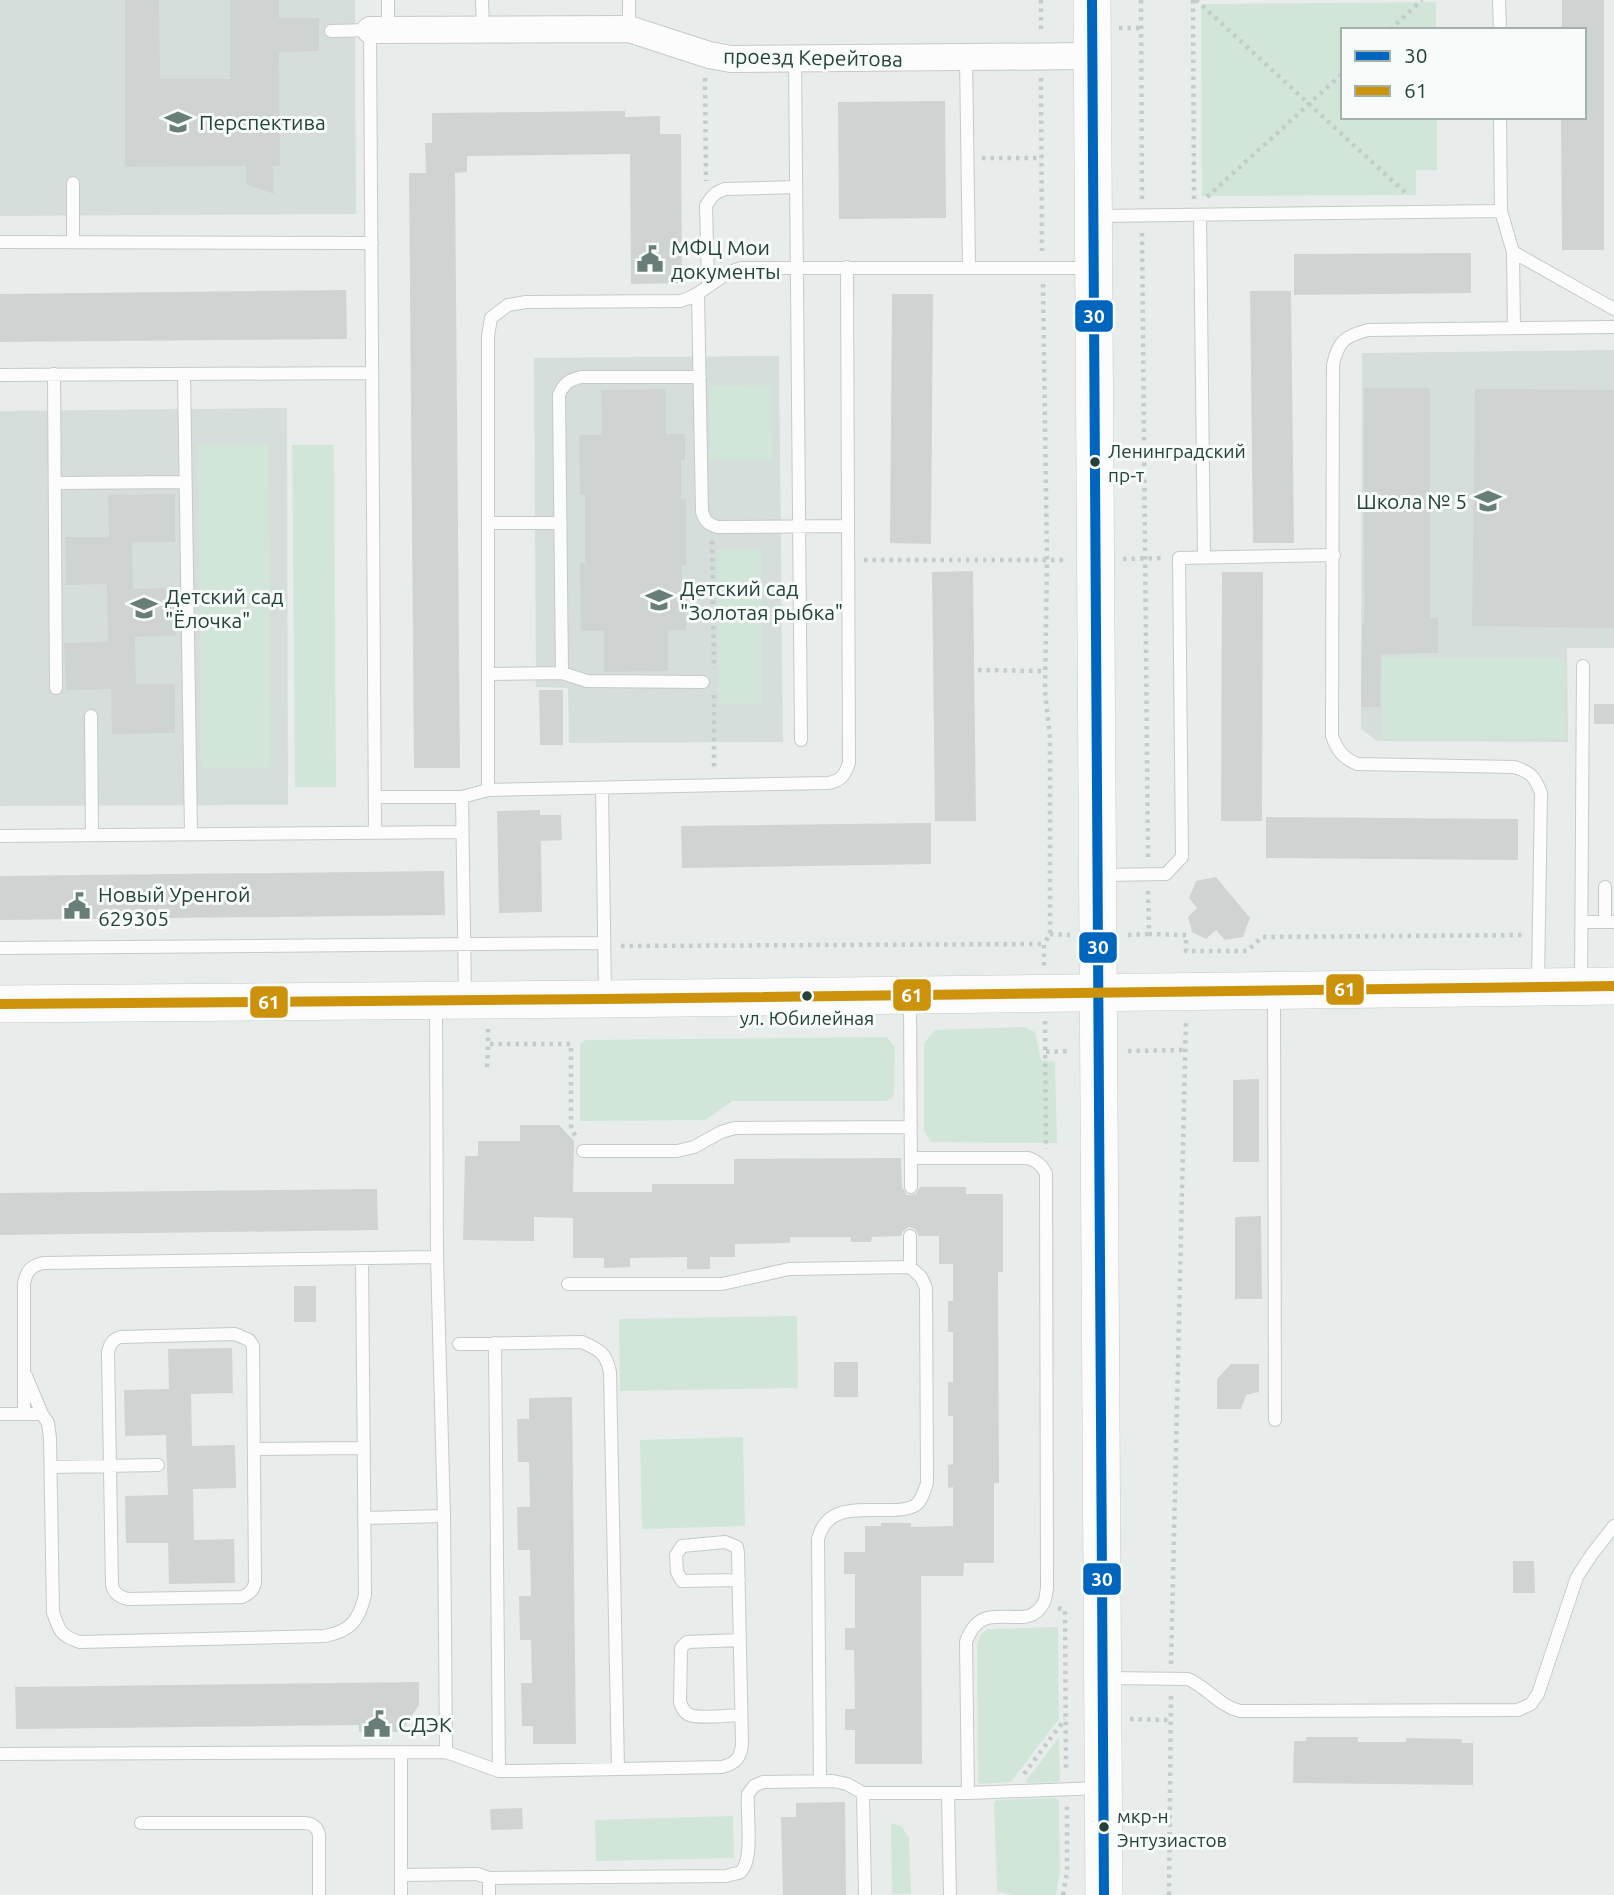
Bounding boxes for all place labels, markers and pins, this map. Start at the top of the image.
school or university icon: Перспектива [163,107,193,137]
place label: Перспектива [199,110,326,134]
place label: МФЦ Мои документы [671,235,781,283]
public building icon: МФЦ Мои документы [635,244,665,274]
place label: Ленинградский пр-т [1108,440,1246,486]
marker: Ленинградский пр-т [1088,455,1102,469]
school or university icon: Школа № 5 [1473,486,1503,516]
place label: Школа № 5 [1356,489,1467,513]
place label: Детский сад "Золотая рыбка" [680,576,843,624]
place label: Детский сад "Ёлочка" [165,584,284,632]
school or university icon: Детский сад "Золотая рыбка" [644,585,674,615]
school or university icon: Детский сад "Ёлочка" [129,593,159,623]
place label: Новый Уренгой 629305 [98,882,250,930]
public building icon: Новый Уренгой 629305 [62,891,92,921]
marker: ул. Юбилейная [800,989,814,1003]
place label: ул. Юбилейная [740,1007,874,1029]
public building icon: СДЭК [362,1709,392,1739]
place label: СДЭК [398,1712,452,1736]
place label: мкр-н Энтузиастов [1117,1805,1227,1851]
marker: мкр-н Энтузиастов [1097,1820,1111,1834]

